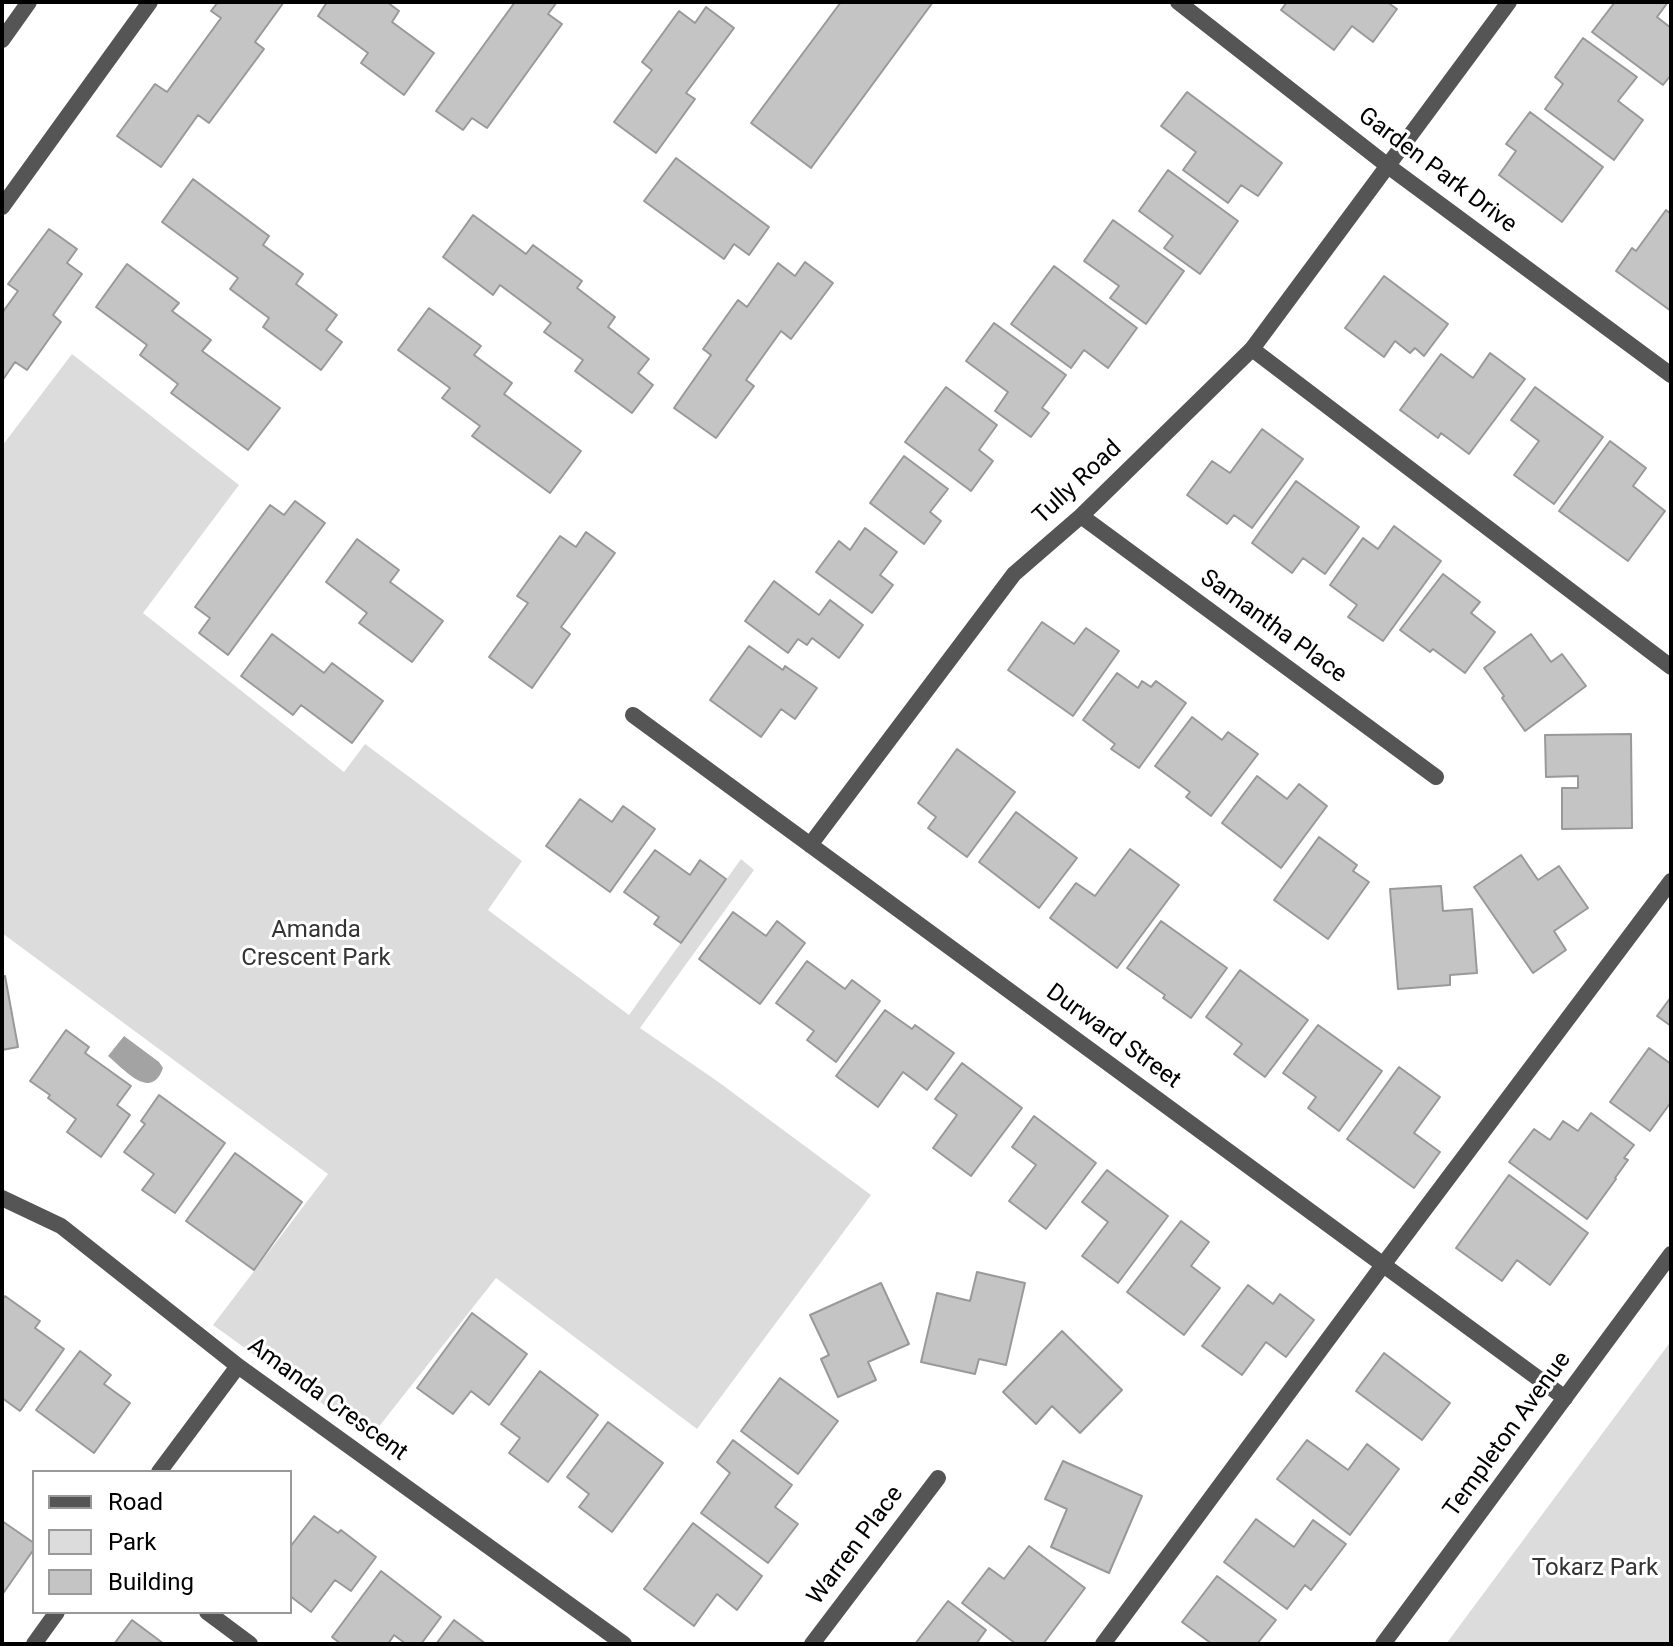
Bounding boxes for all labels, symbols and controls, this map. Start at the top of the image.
street label: Garden Park Drive [1352,102,1522,240]
street label: Tully Road [1028,435,1128,531]
street label: Samantha Place [1194,564,1352,690]
park label: Amanda Crescent Park [241,917,391,973]
street label: Durward Street [1040,979,1186,1095]
street label: Amanda Crescent [241,1332,413,1468]
street label: Templeton Avenue [1438,1346,1578,1524]
legend [32,1470,292,1614]
street label: Warren Place [802,1481,910,1611]
text: Road [108,1488,163,1516]
text: Park [108,1528,156,1556]
park label: Tokarz Park [1532,1555,1658,1583]
text: Building [108,1568,194,1596]

